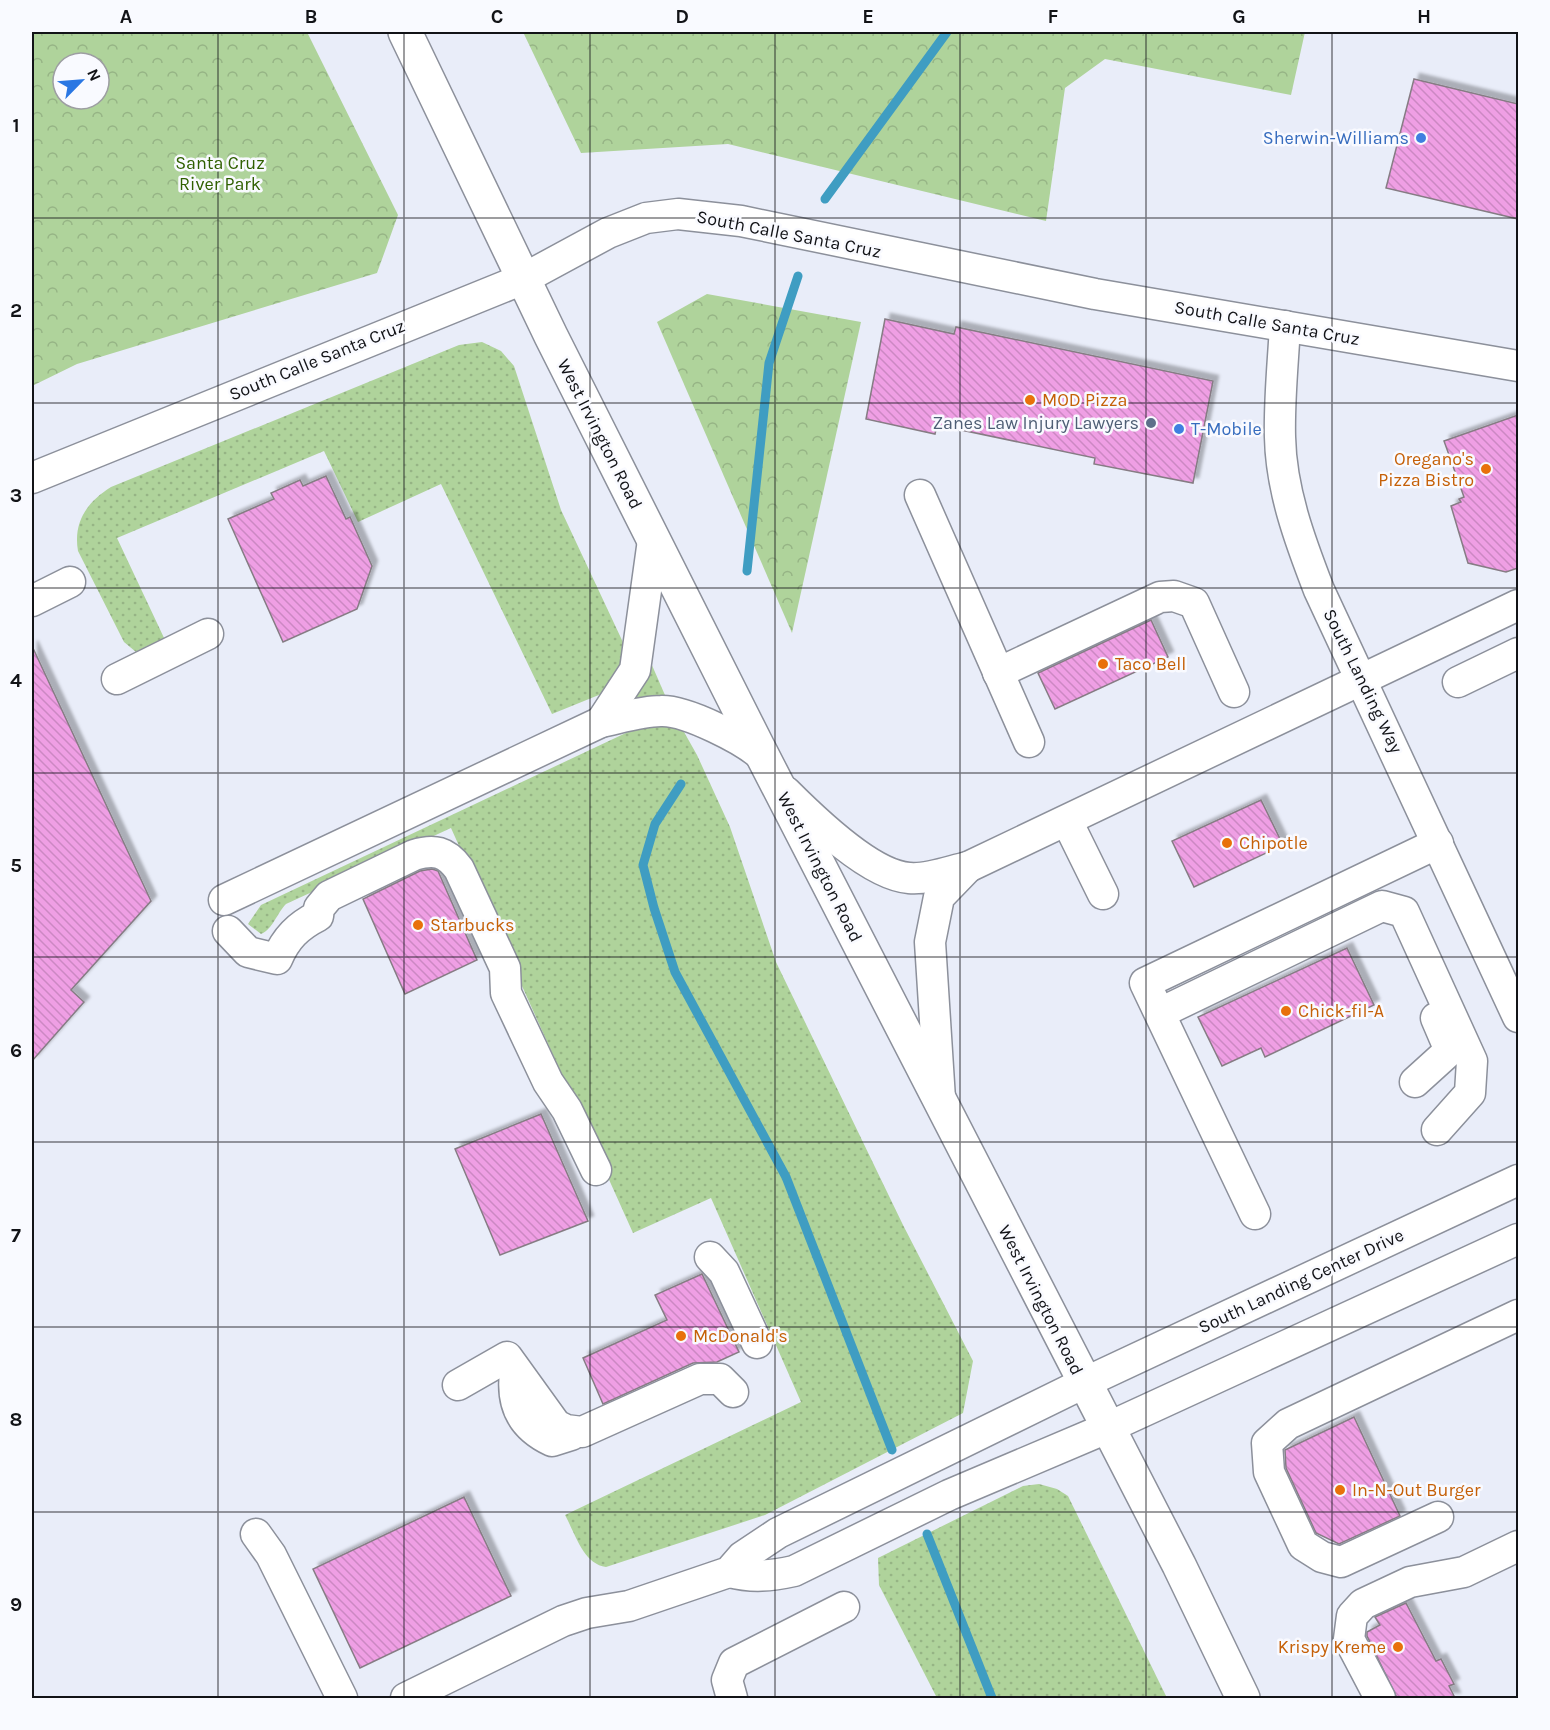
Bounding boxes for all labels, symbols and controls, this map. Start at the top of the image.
text: A [120,5,133,28]
text: B [305,5,317,28]
text: C [491,5,503,28]
text: D [675,5,689,28]
text: E [862,5,874,28]
text: F [1048,5,1059,28]
text: G [1232,5,1246,28]
text: H [1417,5,1431,28]
north arrow [51,51,111,111]
text: N [83,66,105,84]
text: 1 [12,114,20,137]
place label: Sherwin-Williams [1263,127,1409,149]
marker: Sherwin-Williams [1414,131,1428,145]
park label: Santa Cruz River Park [175,152,265,195]
street label: South Calle Santa Cruz [695,205,883,263]
street label: South Calle Santa Cruz [1173,296,1361,350]
text: 2 [10,299,22,322]
street label: South Calle Santa Cruz [226,315,408,405]
street label: West Irvington Road [553,355,647,513]
place label: MOD Pizza [1042,389,1127,411]
marker: MOD Pizza [1023,393,1037,407]
place label: Zanes Law Injury Lawyers [932,412,1139,434]
marker: Zanes Law Injury Lawyers [1144,416,1158,430]
place label: T-Mobile [1191,418,1262,440]
marker: T-Mobile [1172,422,1186,436]
place label: Oregano's Pizza Bistro [1378,448,1474,491]
marker: Oregano's Pizza Bistro [1479,462,1493,476]
text: 3 [10,484,22,507]
street label: South Landing Way [1319,605,1408,757]
place label: Taco Bell [1115,653,1186,675]
marker: Taco Bell [1096,657,1110,671]
text: 4 [10,669,22,692]
street label: West Irvington Road [773,788,867,946]
place label: Chipotle [1239,832,1308,854]
marker: Chipotle [1220,836,1234,850]
text: 5 [10,854,22,877]
place label: Starbucks [430,914,515,936]
marker: Starbucks [411,918,425,932]
place label: Chick-fil-A [1298,1000,1384,1022]
marker: Chick-fil-A [1279,1004,1293,1018]
text: 6 [10,1039,22,1062]
street label: West Irvington Road [994,1221,1088,1379]
text: 7 [11,1224,21,1247]
street label: South Landing Center Drive [1195,1224,1407,1338]
place label: McDonald's [693,1325,788,1347]
marker: McDonald's [674,1329,688,1343]
text: 8 [10,1408,22,1431]
place label: In-N-Out Burger [1352,1479,1481,1501]
marker: In-N-Out Burger [1333,1483,1347,1497]
text: 9 [10,1593,22,1616]
place label: Krispy Kreme [1278,1636,1386,1658]
marker: Krispy Kreme [1391,1640,1405,1654]

